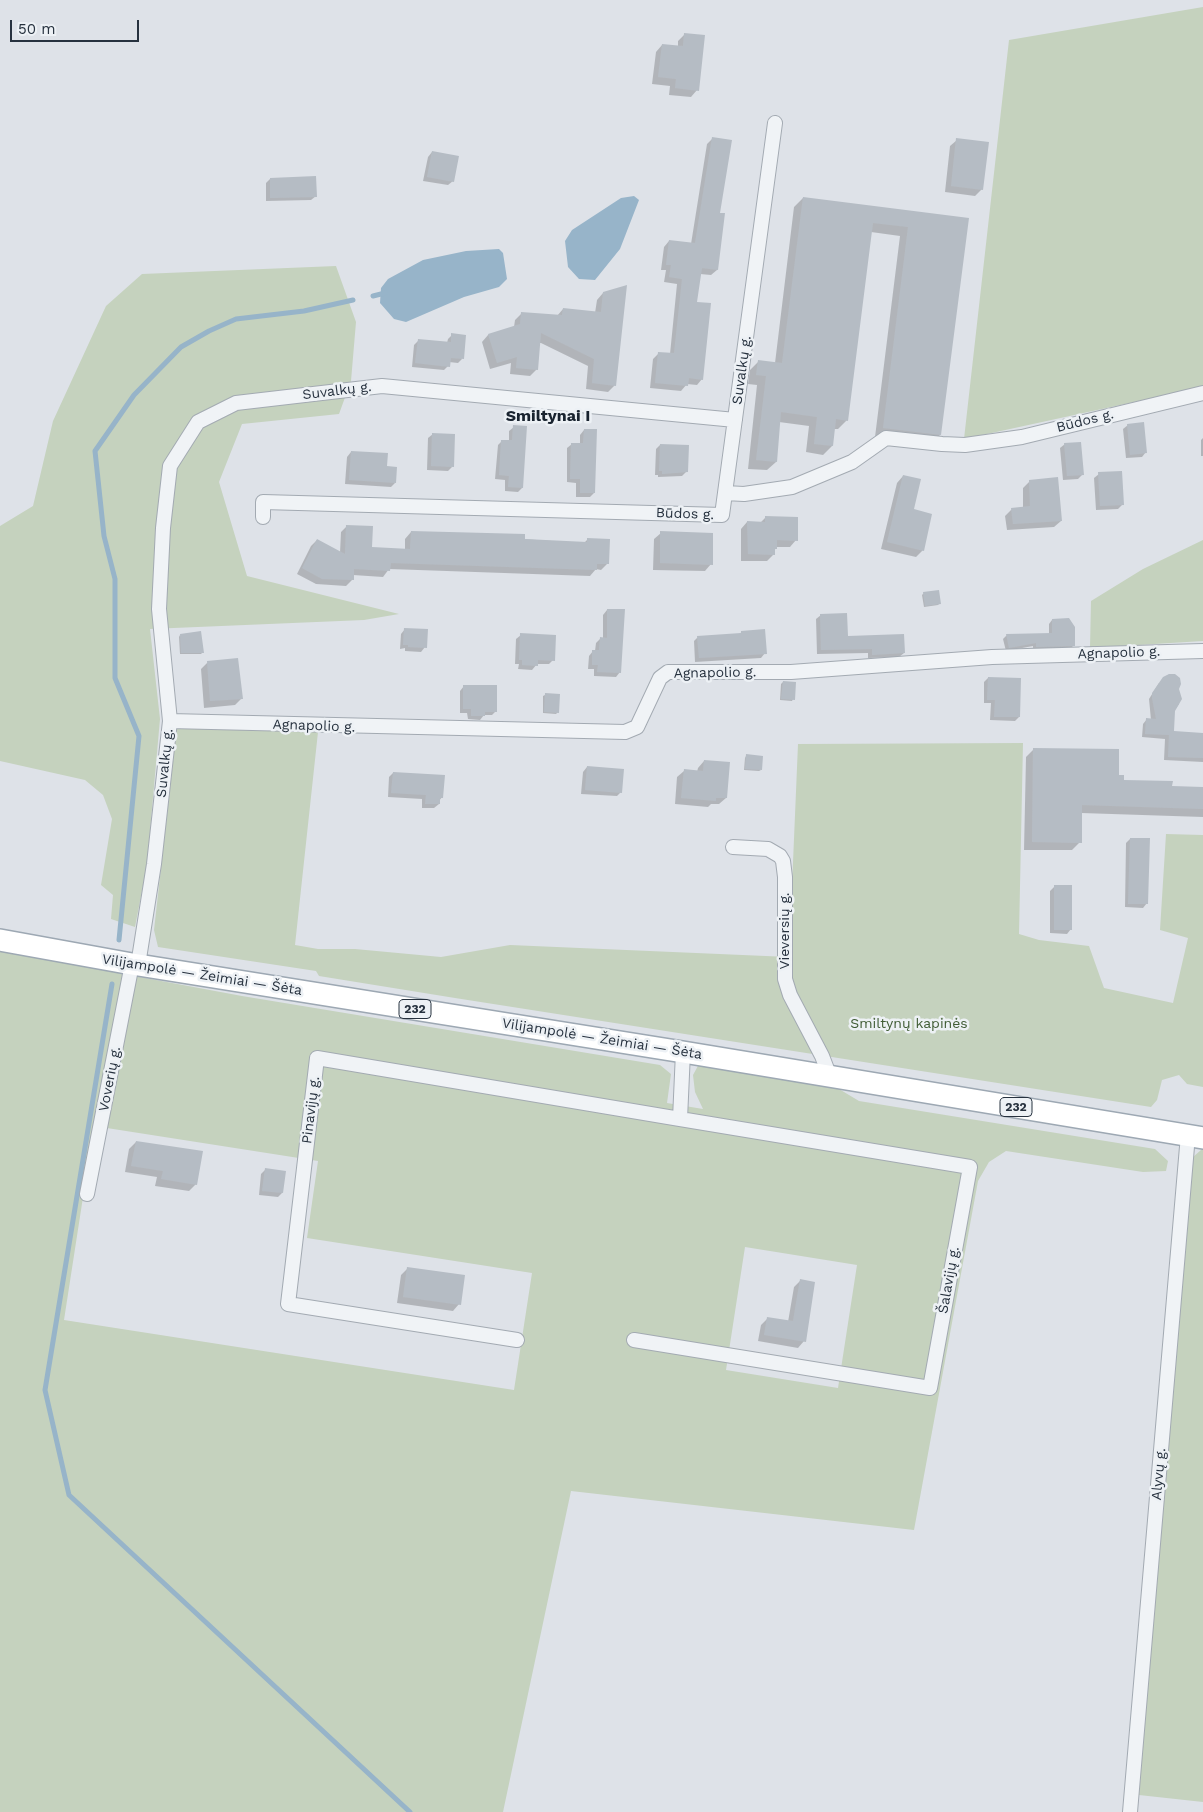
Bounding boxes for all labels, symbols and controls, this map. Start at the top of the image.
scale bar [12,10,141,42]
text: 50 m [18,20,55,38]
street label: Suvalkų g. [729,334,755,406]
street label: Suvalkų g. [302,378,372,404]
district label: Smiltynai I [506,406,590,426]
street label: Būdos g. [1055,406,1115,436]
street label: Būdos g. [656,505,714,523]
street label: Agnapolio g. [1077,643,1161,663]
street label: Agnapolio g. [673,664,757,682]
street label: Agnapolio g. [272,716,356,736]
street label: Suvalkų g. [153,728,177,798]
street label: Vieversių g. [777,892,793,970]
street label: Vilijampolė — Žeimiai — Šėta [101,951,303,999]
road number: 232 [399,1000,431,1019]
street label: Vilijampolė — Žeimiai — Šėta [501,1015,703,1063]
park label: Smiltynų kapinės [850,1016,968,1032]
street label: Voverių g. [95,1045,125,1113]
street label: Pinavijų g. [299,1075,323,1145]
road number: 232 [1000,1098,1032,1116]
street label: Šalavijų g. [935,1245,963,1315]
street label: Alyvų g. [1148,1447,1170,1501]

